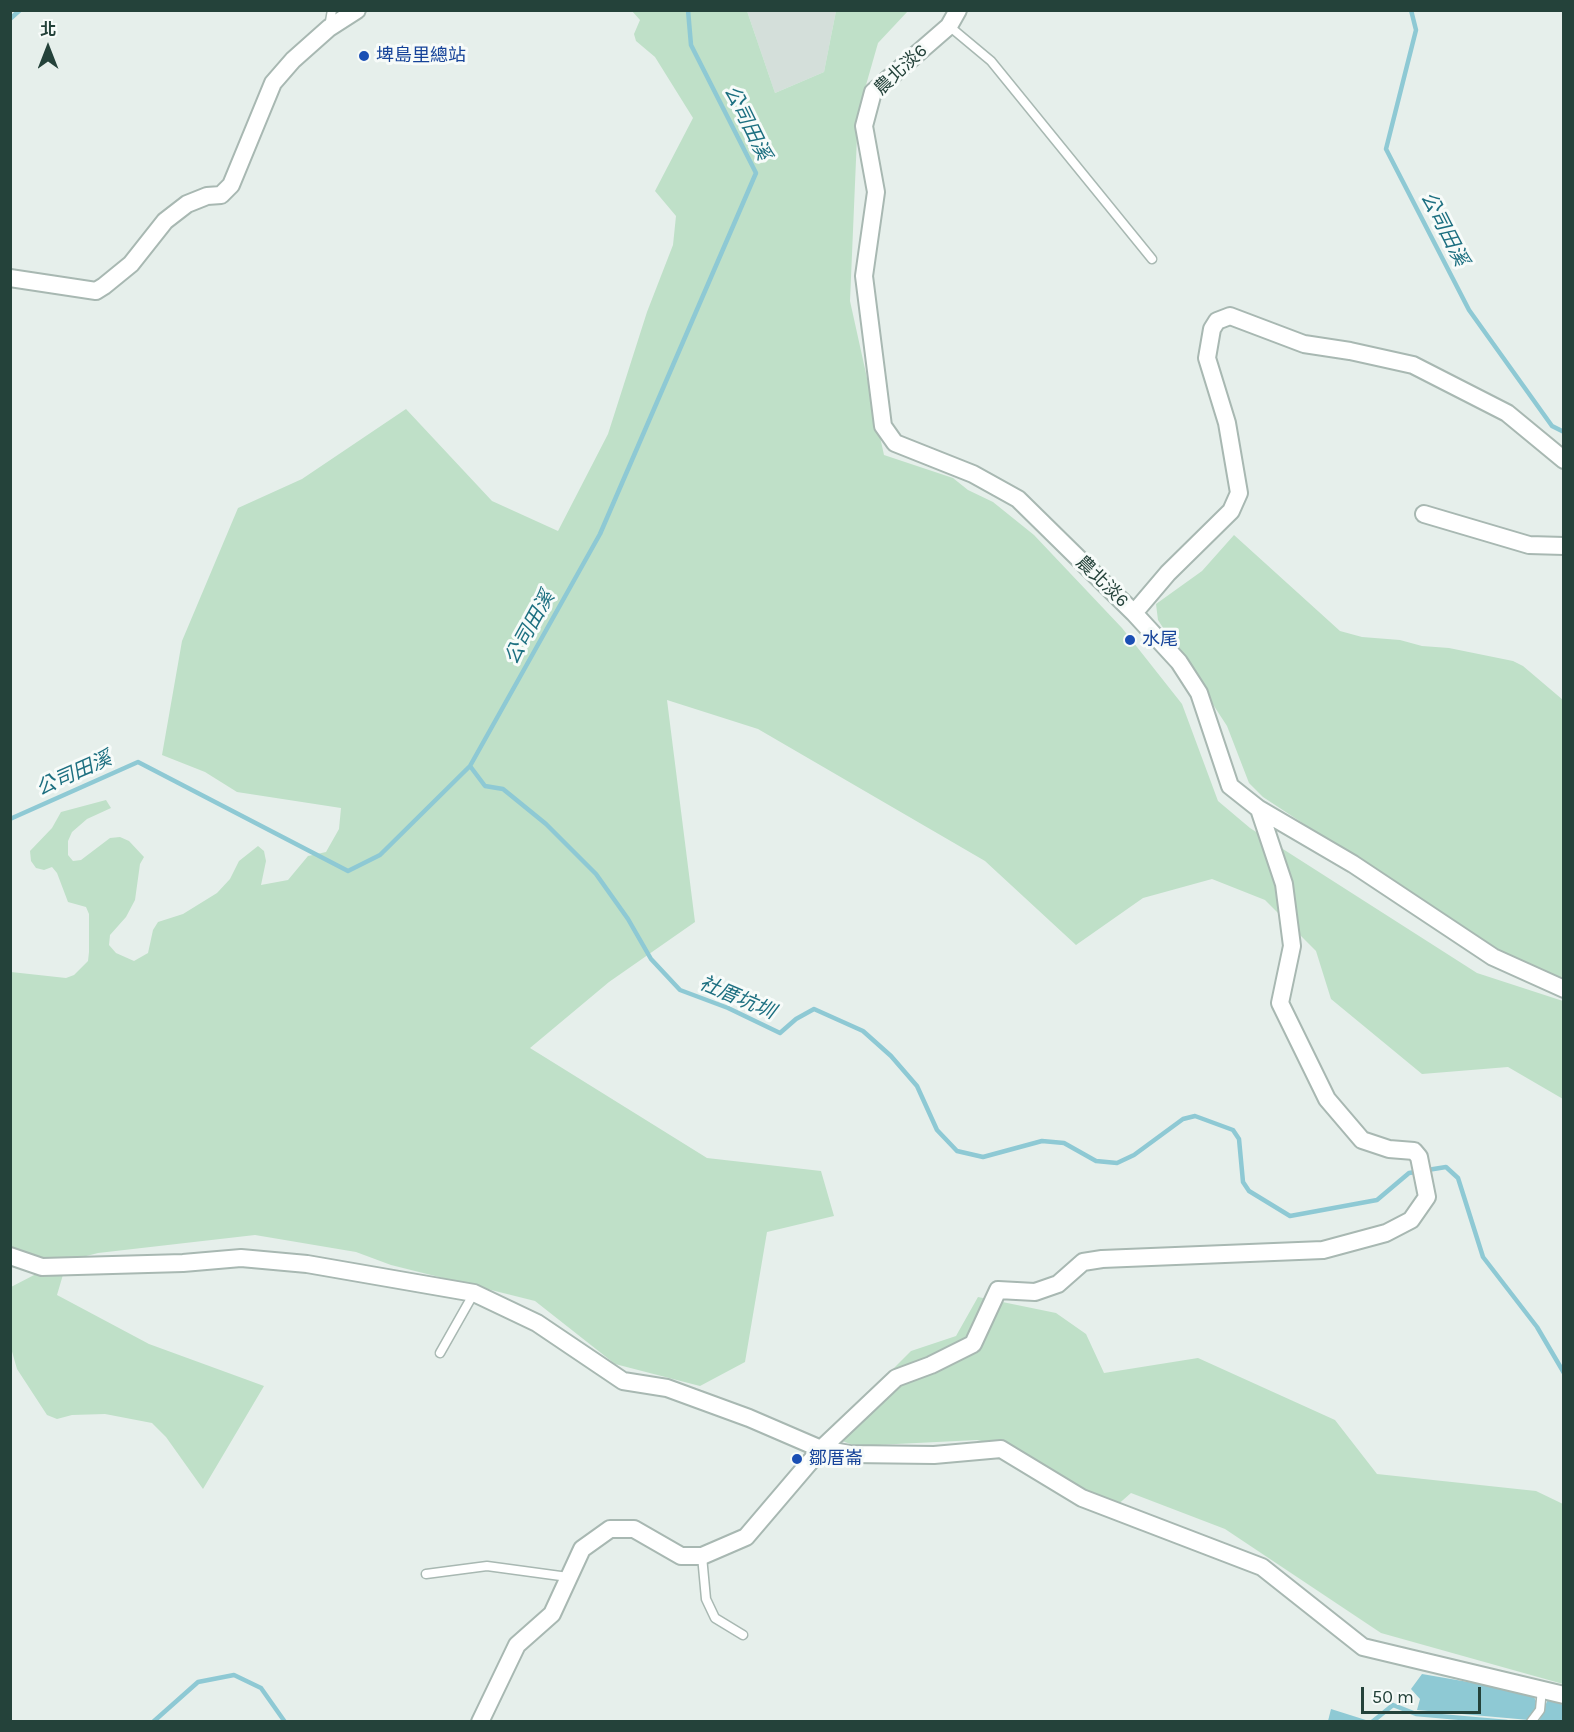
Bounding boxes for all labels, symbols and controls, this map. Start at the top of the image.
north arrow [18,18,78,78]
text: 北 [40,20,56,39]
street label: 農北淡6 [870,40,932,100]
place label: 埤島里總站 [376,45,466,67]
marker: 埤島里總站 [357,49,371,63]
water label: 公司田溪 [719,82,775,164]
water label: 公司田溪 [1415,188,1473,270]
street label: 農北淡6 [1071,552,1133,612]
water label: 公司田溪 [500,587,560,669]
place label: 水尾 [1142,629,1178,651]
marker: 水尾 [1123,633,1137,647]
water label: 公司田溪 [33,747,115,801]
water label: 社厝坑圳 [695,971,779,1025]
place label: 鄒厝崙 [809,1448,863,1470]
marker: 鄒厝崙 [790,1452,804,1466]
scale bar [1364,1675,1484,1713]
text: 50 m [1372,1686,1414,1708]

